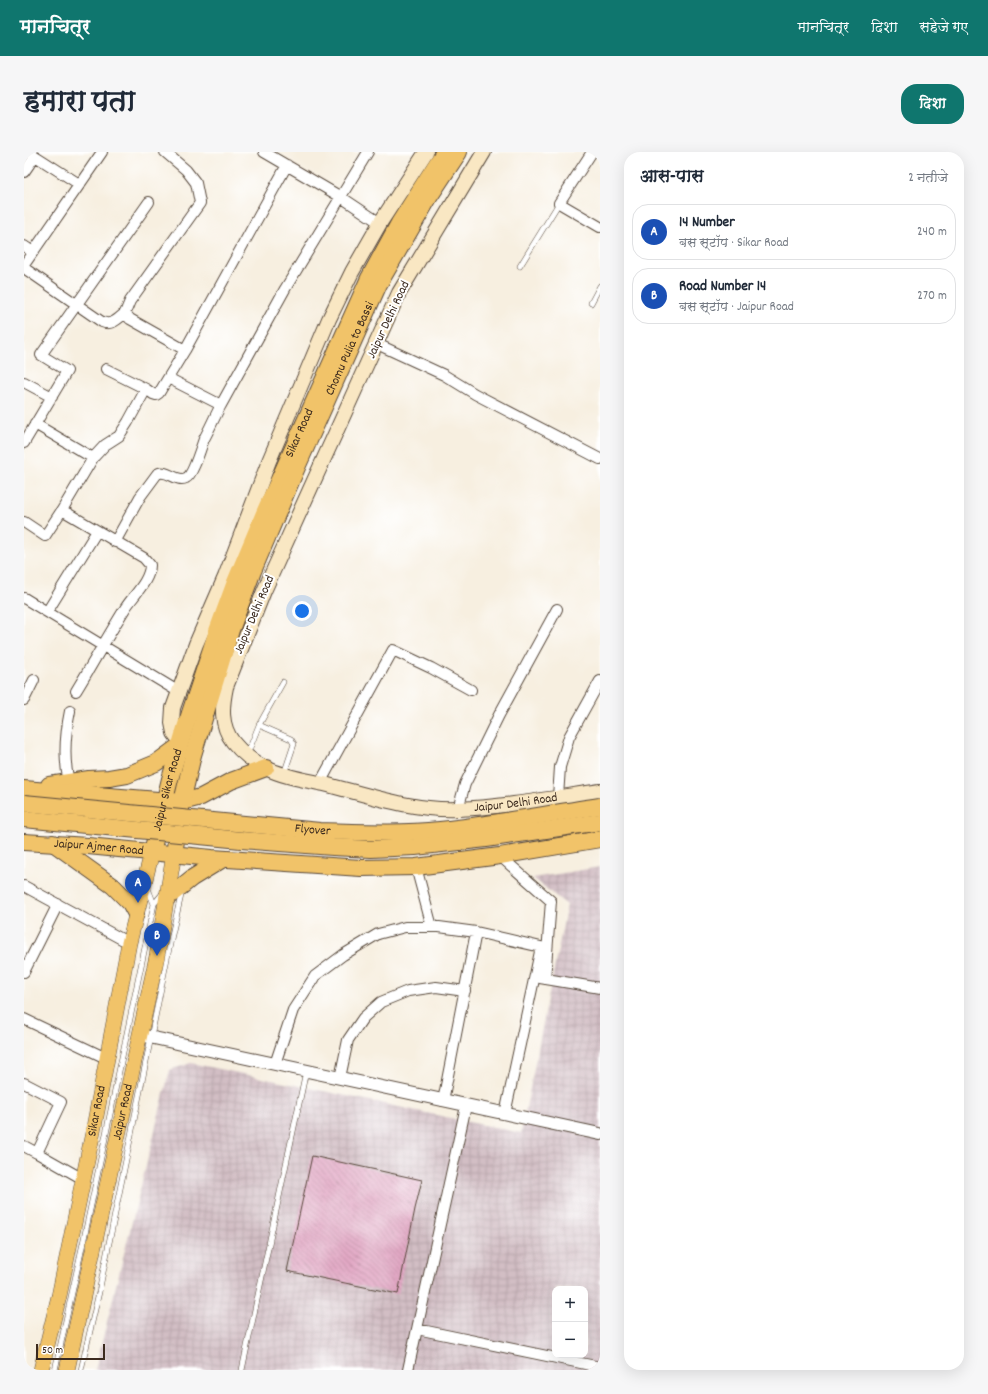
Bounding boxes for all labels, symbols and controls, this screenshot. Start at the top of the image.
text: मानचित्र [20,15,90,42]
text: मानचित्र [797,18,849,38]
text: दिशा [871,18,898,38]
text: सहेजे गए [920,18,968,38]
text: हमारा पता [24,84,135,124]
button: दिशा [901,84,964,124]
text: आस-पास [640,166,704,190]
text: 2 नतीजे [908,169,948,188]
text: 14 Number [679,212,735,234]
text: A [650,223,658,242]
text: 240 m [917,223,947,242]
text: बस स्टॉप · Sikar Road [679,234,789,253]
text: Road Number 14 [679,276,766,298]
street label: Jaipur Delhi Road [363,278,415,362]
text: B [651,287,657,306]
text: 270 m [917,287,947,306]
street label: Chomu Pulia to Bassi [321,298,380,399]
text: बस स्टॉप · Jaipur Road [679,298,794,317]
street label: Sikar Road [280,406,319,461]
street label: Jaipur Delhi Road [230,573,280,657]
your location [292,601,312,621]
street label: Jaipur Sikar Road [148,747,188,833]
street label: Jaipur Delhi Road [473,788,559,818]
street label: Flyover [294,819,331,841]
street label: Jaipur Ajmer Road [53,834,145,861]
pin: A [125,870,151,903]
pin: B [144,923,170,956]
street label: Jaipur Road [108,1082,138,1142]
street label: Sikar Road [83,1084,111,1138]
map controls [552,1286,588,1358]
button: + [552,1286,588,1322]
button: − [552,1322,588,1358]
scale bar [36,1342,105,1361]
text: 50 m [42,1343,63,1359]

